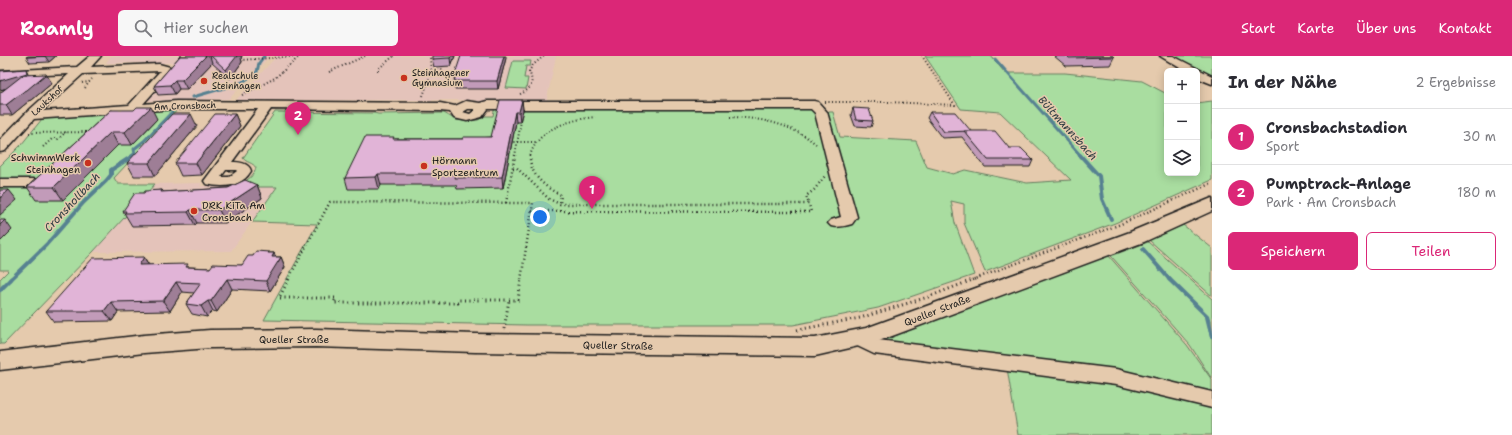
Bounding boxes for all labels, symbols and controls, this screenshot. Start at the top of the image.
search box [118,10,398,46]
text: Roamly [20,16,94,41]
icon: search [132,17,154,39]
text: Hier suchen [164,18,249,38]
text: Start [1241,19,1275,37]
text: Karte [1297,19,1334,37]
text: Über uns [1356,19,1416,37]
text: Kontakt [1438,19,1492,37]
place label: Steinhagener Gymnasium [412,67,470,89]
map controls [1164,68,1200,176]
button: + [1164,68,1200,104]
place label: Realschule Steinhagen [212,70,261,92]
text: In der Nähe [1228,71,1337,93]
marker: Steinhagener Gymnasium [399,73,409,83]
text: 2 Ergebnisse [1416,74,1496,91]
marker: Realschule Steinhagen [199,76,209,86]
street label: Laukshof [29,83,66,119]
water label: Bültmannsbach [1035,93,1101,164]
street label: Am Cronsbach [154,99,217,113]
pin: 2 [285,102,311,135]
button: − [1164,104,1200,140]
text: Cronsbachstadion [1266,118,1407,138]
text: 1 [1238,128,1244,145]
text: 30 m [1462,128,1496,145]
text: Sport [1266,138,1299,155]
button: layers [1164,140,1200,176]
place label: SchwimmWerk Steinhagen [11,151,80,176]
place label: Hörmann Sportzentrum [432,154,498,179]
marker: SchwimmWerk Steinhagen [83,158,93,168]
marker: Hörmann Sportzentrum [419,161,429,171]
water label: Cronshollbach [41,169,104,235]
text: Pumptrack-Anlage [1266,174,1411,194]
pin: 1 [579,176,605,209]
text: 2 [1236,184,1246,201]
text: 180 m [1457,184,1496,201]
text: Park · Am Cronsbach [1266,194,1396,211]
place label: DRK KiTa Am Cronsbach [202,199,265,224]
marker: DRK KiTa Am Cronsbach [189,206,199,216]
your location [530,207,550,227]
button: Speichern [1228,232,1358,270]
button: Teilen [1366,232,1496,270]
street label: Queller Straße [902,292,973,329]
street label: Queller Straße [259,333,329,346]
street label: Queller Straße [583,338,654,353]

